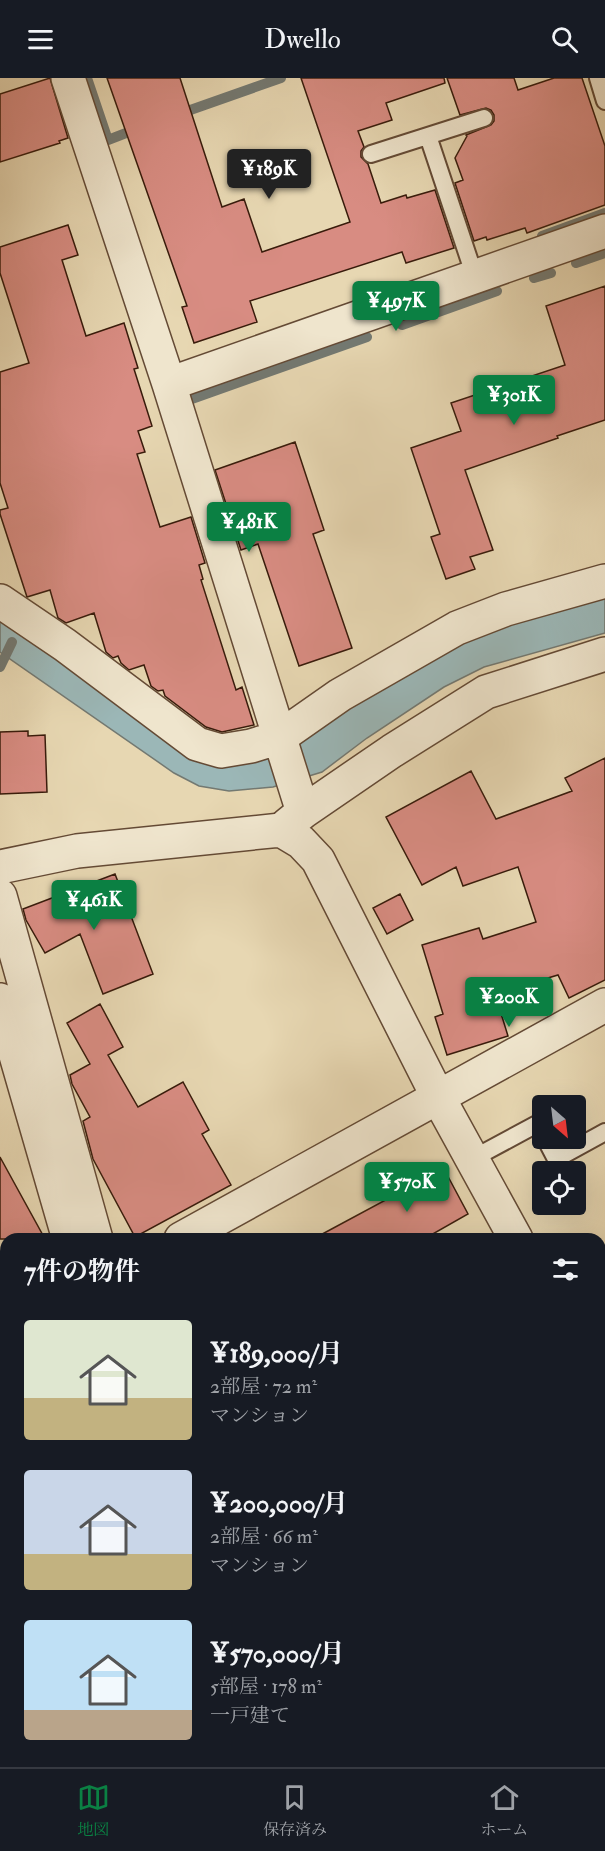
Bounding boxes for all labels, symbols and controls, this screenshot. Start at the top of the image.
icon: menu [24,23,57,56]
text: Dwello [264,23,341,56]
icon: search [548,23,581,56]
pin: ¥189K [227,149,311,200]
text: ¥189K [241,156,297,181]
pin: ¥497K [354,281,438,332]
text: ¥497K [366,288,426,313]
pin: ¥301K [472,375,556,426]
text: ¥301K [487,382,541,407]
pin: ¥481K [207,502,291,553]
text: ¥481K [221,509,277,534]
pin: ¥461K [52,880,136,931]
text: ¥461K [66,887,122,912]
pin: ¥200K [467,977,551,1028]
text: ¥200K [479,984,539,1009]
north arrow [532,1095,586,1149]
map controls [532,1095,586,1215]
button: locate [532,1161,586,1215]
pin: ¥570K [365,1162,449,1213]
text: ¥570K [378,1169,436,1194]
icon: filters [549,1253,582,1286]
text: 7件の物件 [24,1256,140,1288]
text: ¥189,000/月 [210,1338,343,1370]
icon: home [72,1344,144,1416]
text: 2部屋 · 72 m² [210,1374,317,1399]
text: マンション [210,1403,309,1428]
text: ¥200,000/月 [210,1488,348,1520]
icon: home [72,1494,144,1566]
text: 2部屋 · 66 m² [210,1524,318,1549]
text: マンション [210,1553,309,1578]
text: ¥570,000/月 [210,1638,345,1670]
icon: home [72,1644,144,1716]
text: 5部屋 · 178 m² [210,1674,322,1699]
text: 一戸建て [210,1703,290,1728]
tab: 地図 [77,1781,110,1840]
tab: 保存済み [263,1781,327,1840]
tab: ホーム [480,1781,528,1840]

